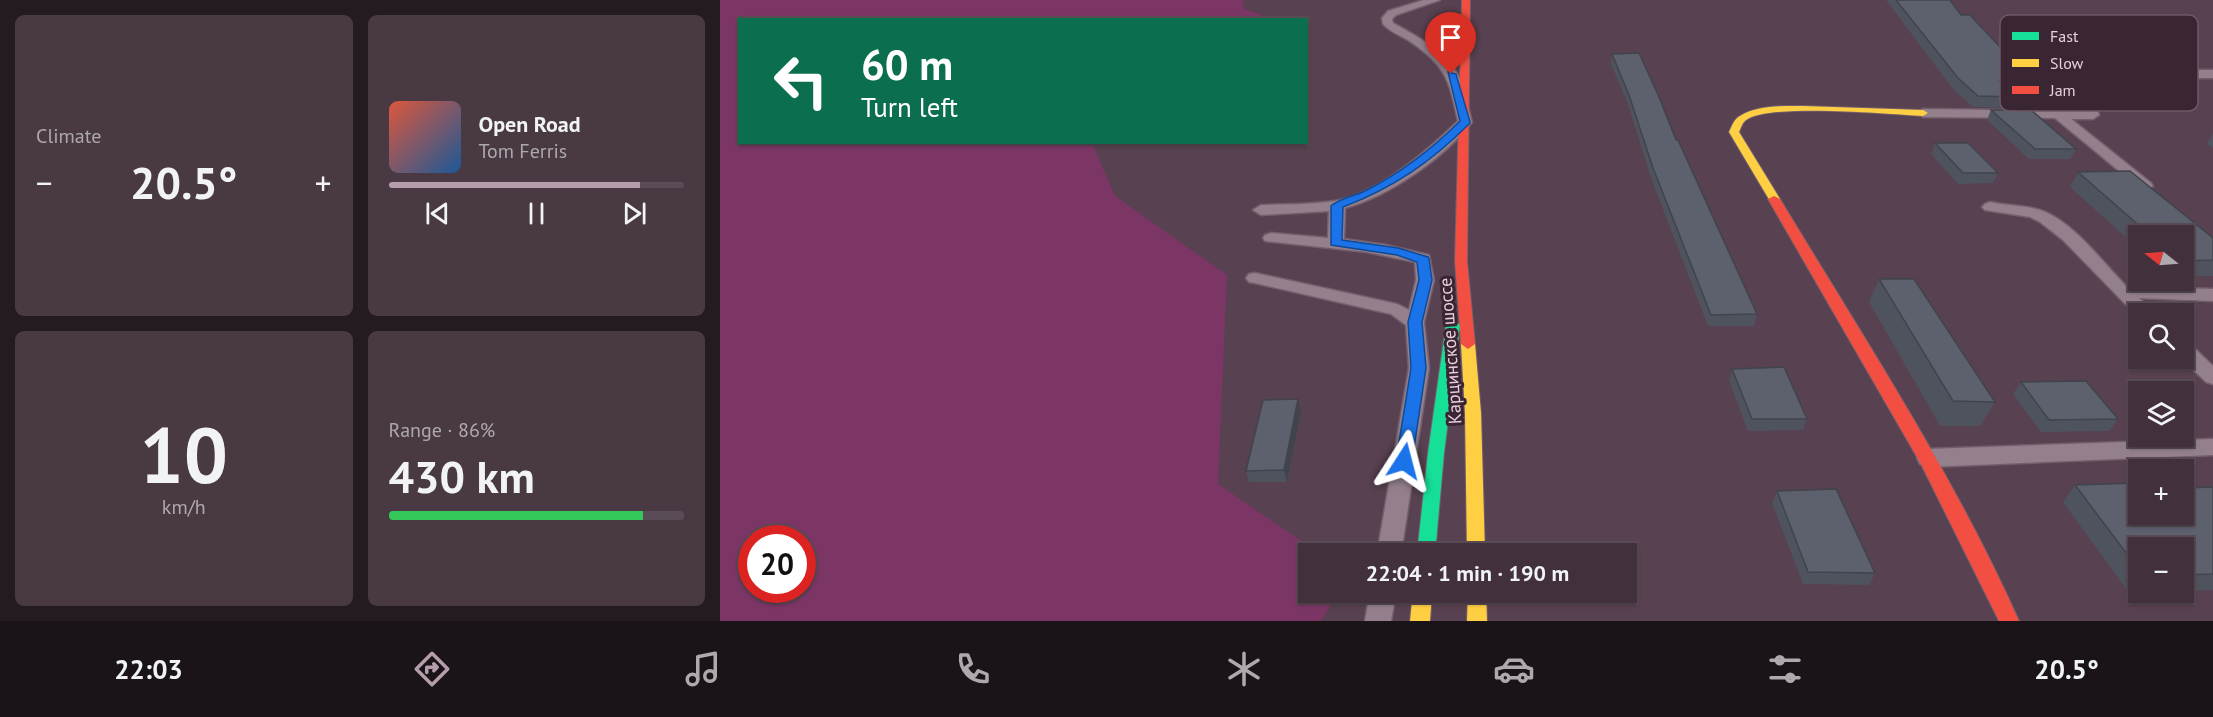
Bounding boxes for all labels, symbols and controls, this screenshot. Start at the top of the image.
pin [1425,12,1476,74]
legend [2000,15,2198,111]
icon: arrive [1434,21,1467,54]
text: Fast [2050,26,2079,46]
text: 60 m [861,37,953,92]
icon: left [762,42,840,120]
text: Slow [2050,53,2084,73]
text: Jam [2049,80,2076,100]
text: Turn left [861,90,958,124]
text: Open Road [479,110,581,138]
text: Climate [36,123,102,149]
text: Tom Ferris [479,138,567,164]
text: 20.5° [130,153,237,211]
text: − [36,161,53,204]
text: + [315,161,332,204]
icon: previous [421,197,454,230]
icon: pause [520,197,553,230]
icon: next [618,197,651,230]
north arrow [2128,225,2194,291]
map controls [2128,225,2194,603]
street label: Карцинское шоссе [1433,277,1467,425]
button: search [2128,303,2194,369]
button: layers [2128,381,2194,447]
text: 10 [140,404,228,505]
text: Range · 86% [389,417,495,443]
position arrow [1372,429,1436,493]
text: 430 km [389,447,535,505]
button: + [2128,459,2194,525]
text: km/h [162,494,206,520]
speed limit sign: 20 [738,525,816,603]
button: − [2128,537,2194,603]
text: 22:04 · 1 min · 190 m [1366,559,1569,587]
icon: directions [411,648,453,690]
icon: music [682,648,724,690]
icon: phone [952,648,994,690]
icon: climate [1223,648,1265,690]
icon: car [1493,648,1535,690]
icon: filters [1764,648,1806,690]
text: 22:03 [114,652,183,686]
text: 20.5° [2034,652,2099,686]

